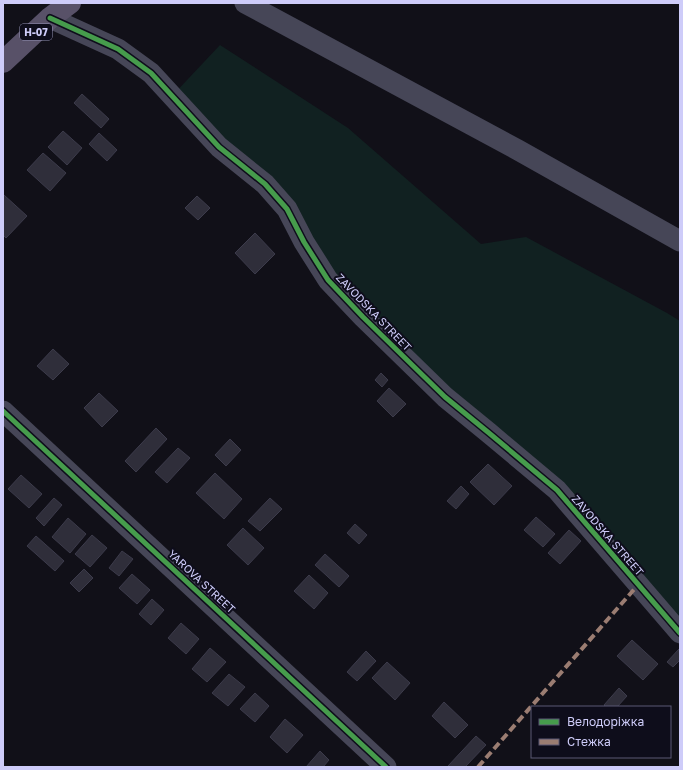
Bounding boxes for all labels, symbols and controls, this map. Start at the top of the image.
road number: Н-07 [20,24,52,40]
street label: ZAVODSKA STREET [334,271,414,354]
street label: ZAVODSKA STREET [569,492,647,578]
street label: YAROVA STREET [166,547,238,615]
legend [531,706,671,758]
text: Велодоріжка [567,714,644,729]
text: Стежка [567,734,611,749]

